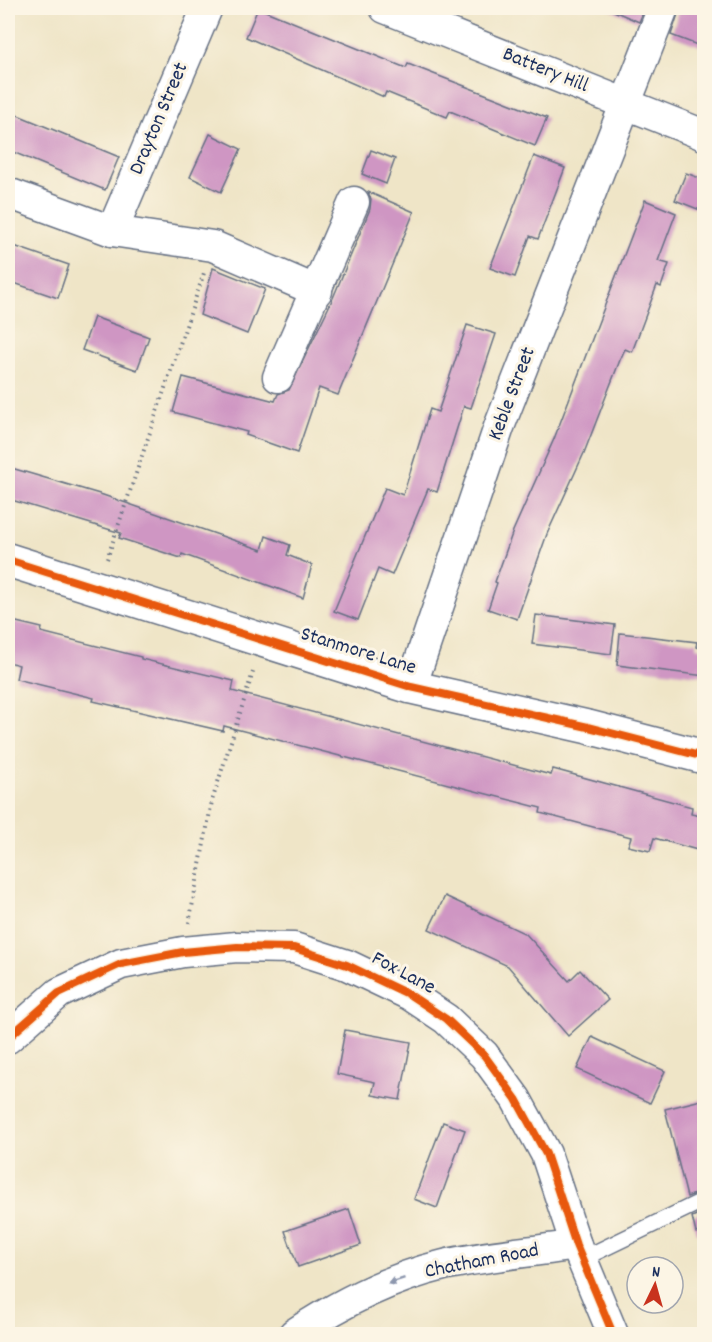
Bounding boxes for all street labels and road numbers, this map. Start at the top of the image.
street label: Battery Hill [498,40,592,102]
street label: Drayton Street [123,58,197,180]
street label: Keble Street [481,343,545,445]
street label: Stanmore Lane [296,620,420,684]
street label: Fox Lane [366,945,440,1003]
street label: Chatham Road [422,1236,542,1288]

